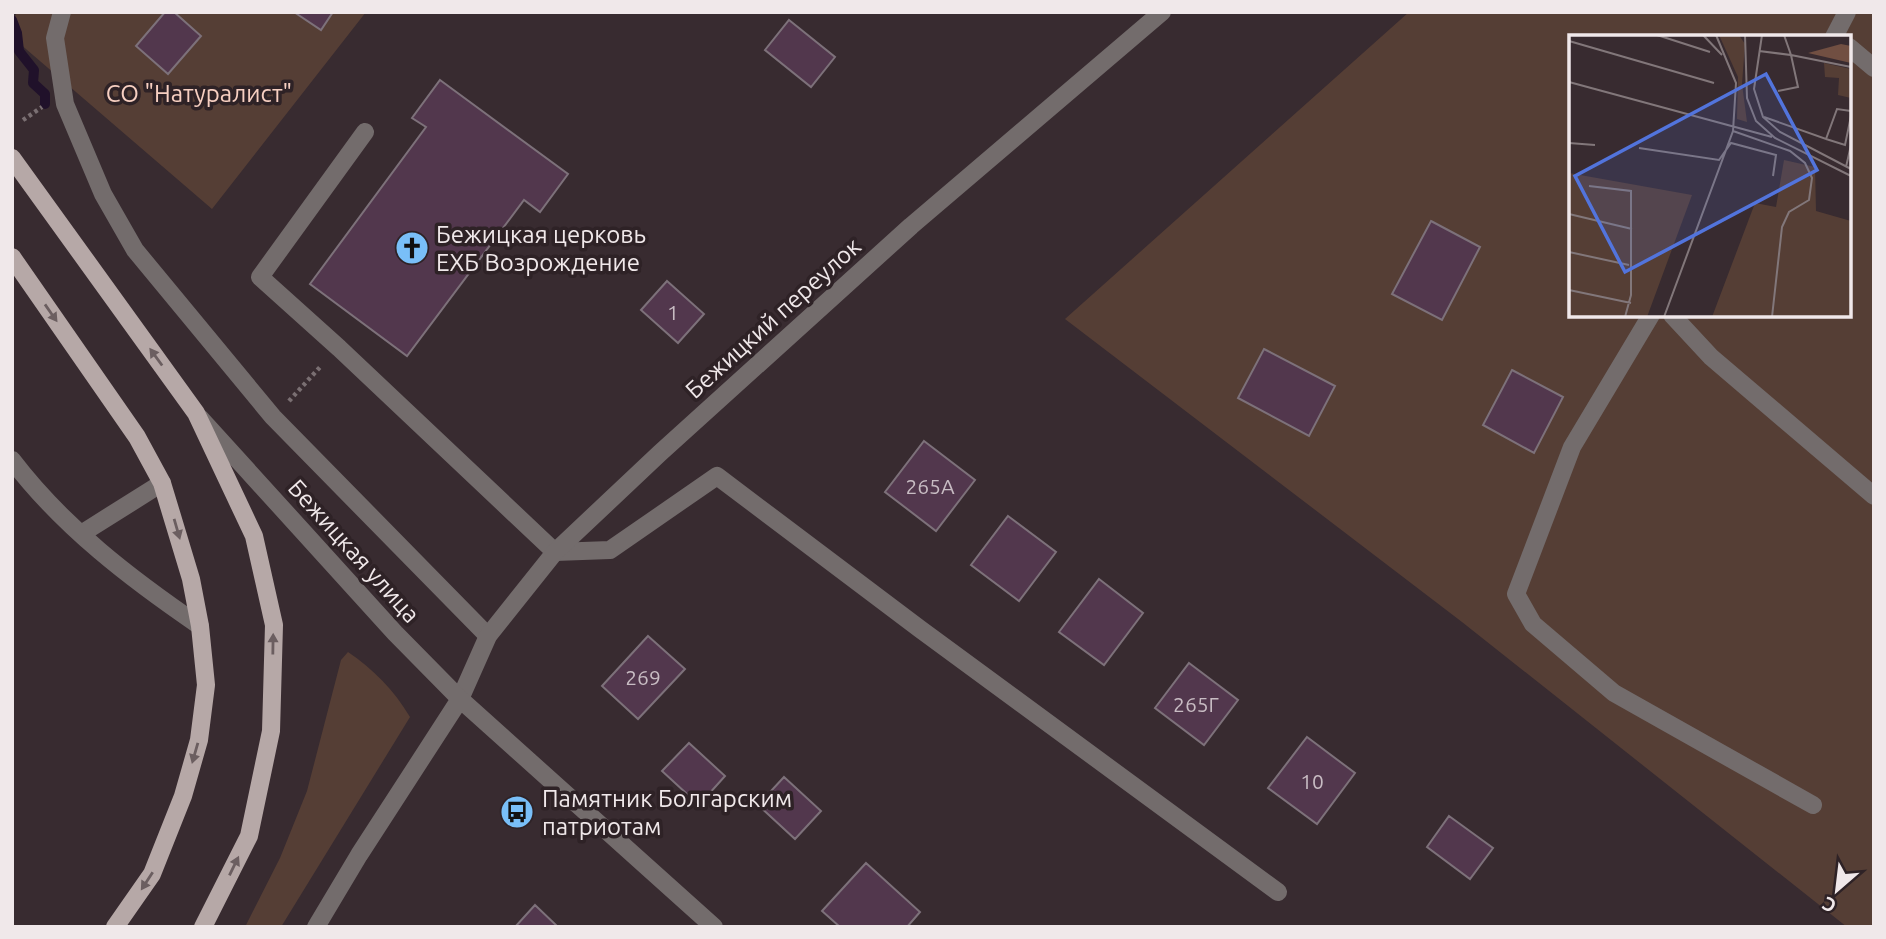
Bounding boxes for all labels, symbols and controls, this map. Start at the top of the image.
inset map [1569,35,1851,317]
park label: СО "Натуралист" [106,80,292,107]
place label: Бежицкая церковь ЕХБ Возрождение [436,221,646,276]
church icon: Бежицкая церковь ЕХБ Возрождение [393,229,431,267]
street label: Бежицкий переулок [680,232,866,404]
house number: 1 [667,300,679,324]
one-way arrow [44,304,58,322]
one-way arrow [149,348,163,367]
street label: Бежицкая улица [283,474,425,628]
house number: 265А [905,474,955,498]
one-way arrow [172,519,183,541]
one-way arrow [268,633,279,655]
house number: 269 [625,665,661,689]
house number: 265Г [1173,692,1219,716]
one-way arrow [190,743,200,764]
house number: 10 [1300,769,1324,793]
place label: Памятник Болгарским патриотам [542,785,792,840]
bus stop icon: Памятник Болгарским патриотам [498,793,536,831]
north arrow [1802,855,1872,925]
one-way arrow [229,856,240,876]
one-way arrow [140,872,154,890]
text: С [1818,892,1840,918]

